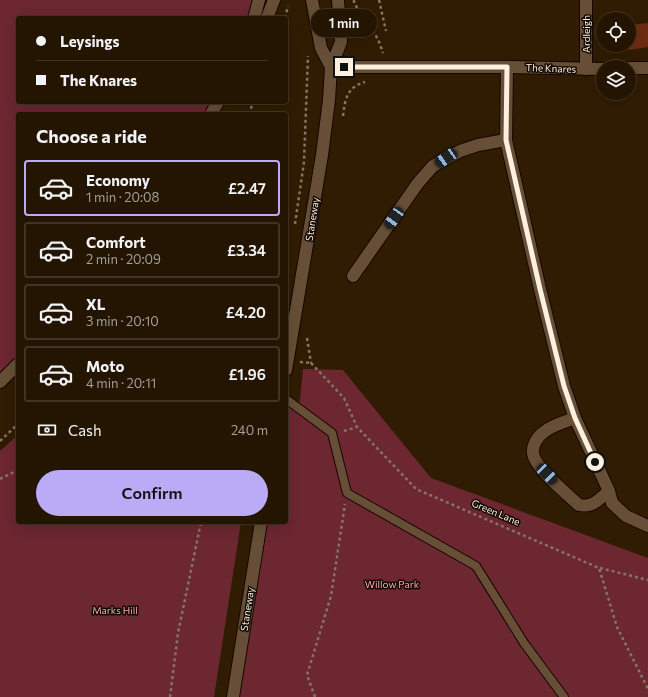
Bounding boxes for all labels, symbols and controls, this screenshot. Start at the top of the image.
callout: 1 min [311,9,377,37]
map controls [596,12,636,100]
button: locate [596,12,636,52]
text: 1 min [329,15,359,31]
street label: Ardleigh [580,15,592,53]
text: Leysings [60,32,120,50]
route end [335,58,353,76]
button: layers [596,60,636,100]
street label: The Knares [525,61,577,75]
text: The Knares [60,71,137,89]
text: Choose a ride [36,125,147,147]
car [433,146,459,170]
icon: car [38,170,74,206]
text: Economy [86,171,150,189]
text: £2.47 [228,179,266,197]
text: 1 min · 20:08 [86,189,159,205]
street label: Staneway [303,196,321,242]
car [382,205,406,231]
icon: car [38,232,74,268]
text: Comfort [86,233,146,251]
text: £3.34 [227,241,266,259]
text: 2 min · 20:09 [86,251,161,267]
icon: car [38,294,74,330]
text: XL [86,295,105,313]
text: £4.20 [226,303,266,321]
text: 3 min · 20:10 [86,313,159,329]
icon: car [38,356,74,392]
text: Moto [86,357,125,375]
text: £1.96 [229,365,266,383]
text: 4 min · 20:11 [86,375,156,391]
icon: cash [36,419,58,441]
text: Cash [68,421,102,439]
text: 240 m [231,422,268,438]
route start [586,453,604,471]
car [534,461,560,487]
button: Confirm [36,470,268,516]
street label: Green Lane [470,496,522,528]
park label: Willow Park [365,578,420,590]
street label: Staneway [238,586,256,632]
park label: Marks Hill [92,604,138,616]

